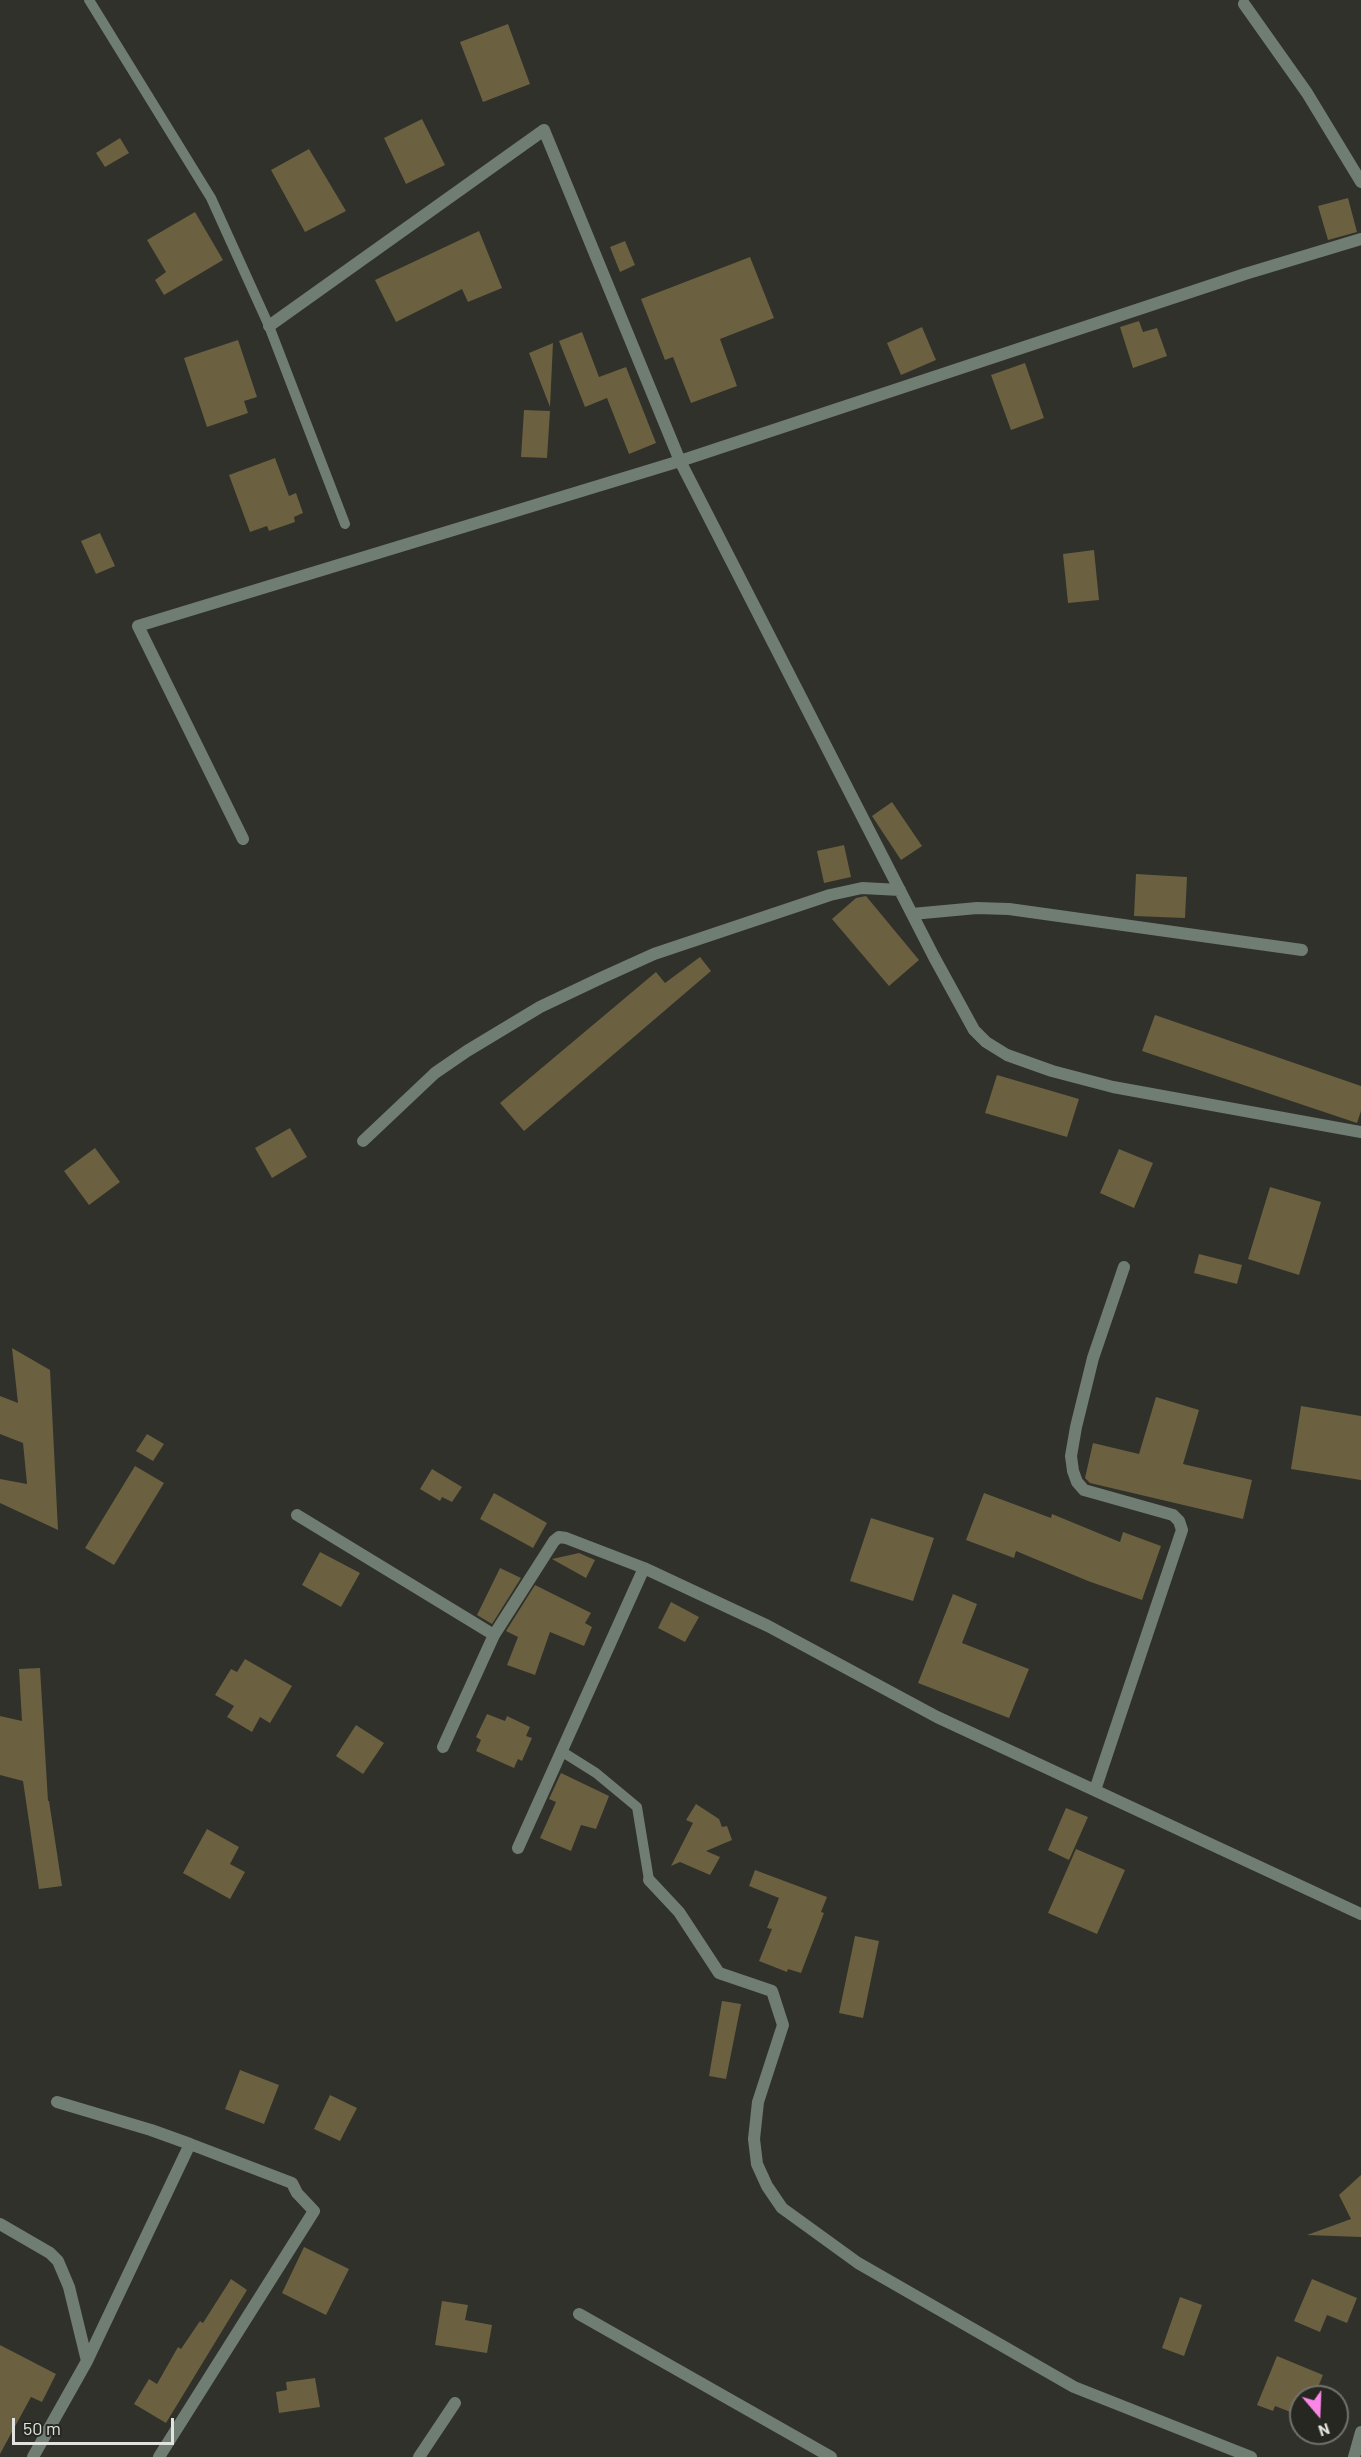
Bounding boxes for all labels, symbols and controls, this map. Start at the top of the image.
north arrow [1289,2385,1349,2445]
scale bar [15,2406,177,2444]
text: 50 m [23,2417,61,2439]
text: N [1316,2420,1333,2441]

